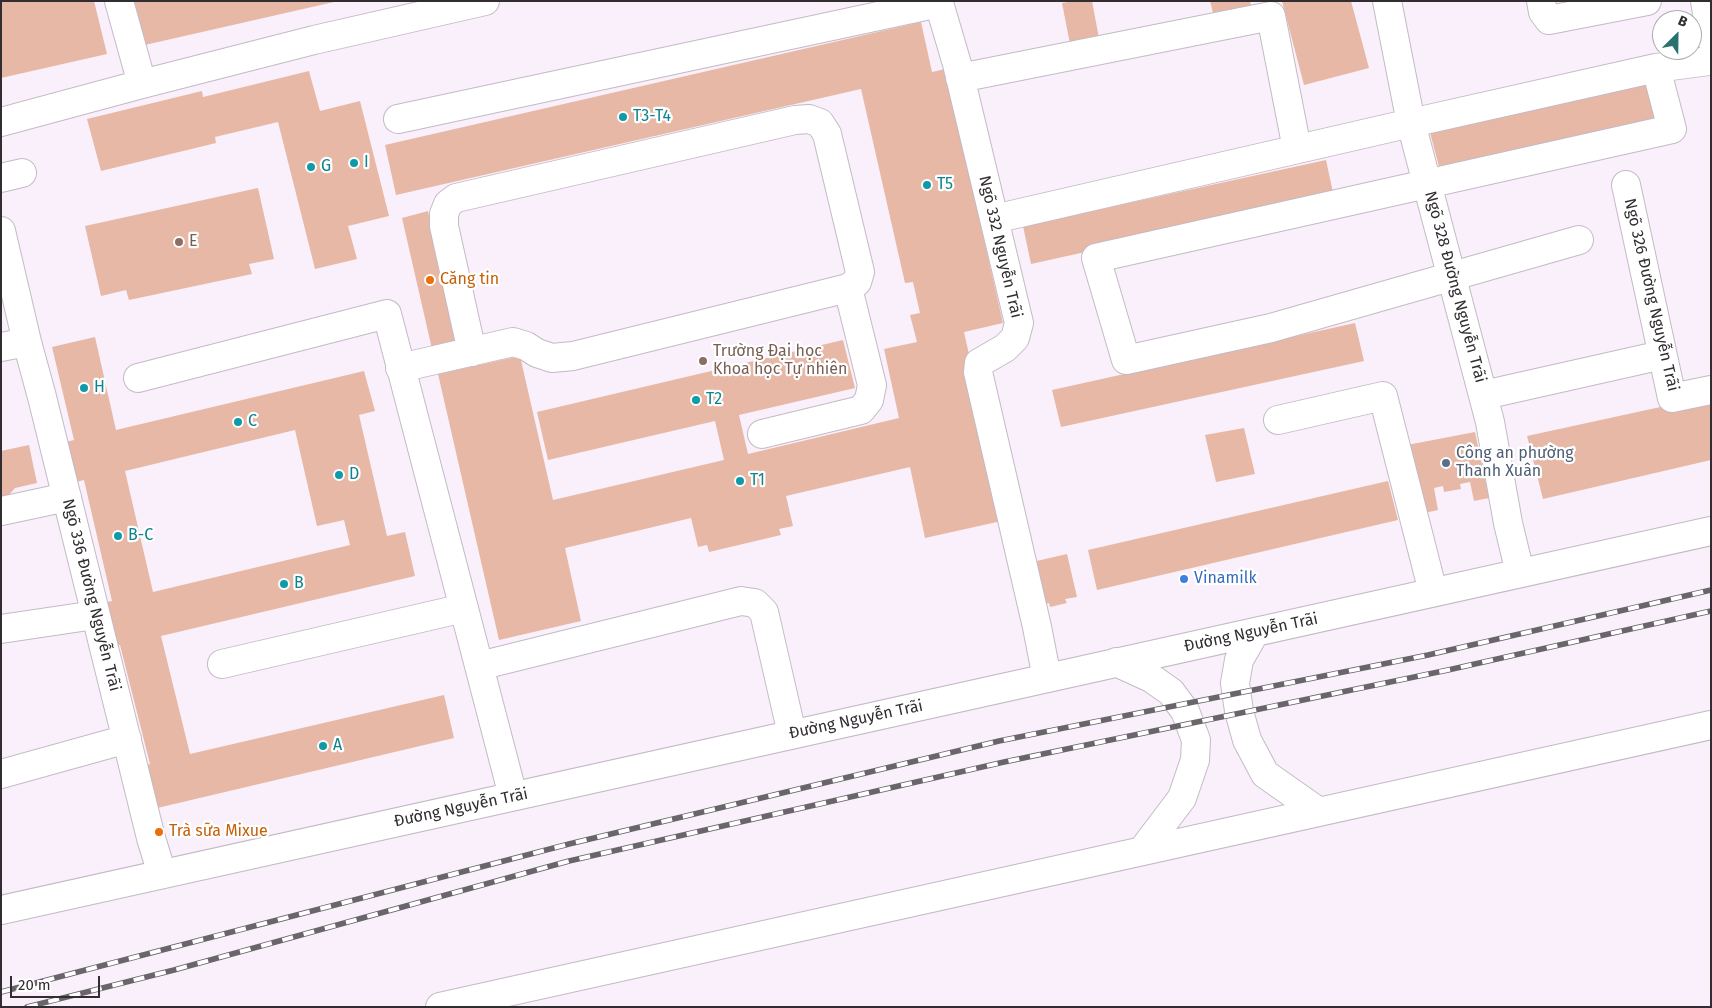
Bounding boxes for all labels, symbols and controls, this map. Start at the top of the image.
north arrow [1652,10,1702,60]
text: B [1675,12,1690,31]
place label: T3-T4 [633,107,671,127]
marker: T3-T4 [617,111,629,123]
place label: I [364,153,369,173]
place label: G [321,157,331,177]
marker: I [348,157,360,169]
marker: G [305,161,317,173]
street label: Ngõ 332 Nguyễn Trãi [974,174,1026,320]
place label: T5 [937,175,953,195]
marker: T5 [921,179,933,191]
street label: Ngõ 328 Đường Nguyễn Trãi [1420,189,1490,385]
street label: Ngõ 326 Đường Nguyễn Trãi [1619,197,1683,393]
place label: E [189,232,198,252]
marker: E [173,236,185,248]
place label: Căng tin [440,270,499,290]
marker: Căng tin [424,274,436,286]
place label: Trường Đại học Khoa học Tự nhiên [713,342,847,380]
marker: Trường Đại học Khoa học Tự nhiên [697,355,709,367]
place label: H [94,378,105,398]
marker: H [78,382,90,394]
place label: T2 [706,390,722,410]
marker: T2 [690,394,702,406]
place label: C [248,412,257,432]
marker: C [232,416,244,428]
place label: Công an phường Thanh Xuân [1456,444,1574,482]
marker: Công an phường Thanh Xuân [1440,457,1452,469]
place label: D [349,465,359,485]
marker: D [333,469,345,481]
place label: T1 [750,471,765,491]
marker: T1 [734,475,746,487]
street label: Ngõ 336 Đường Nguyễn Trãi [58,497,124,693]
place label: B-C [128,526,153,546]
marker: B-C [112,530,124,542]
place label: Vinamilk [1194,569,1257,589]
marker: Vinamilk [1178,573,1190,585]
place label: B [294,574,304,594]
marker: B [278,578,290,590]
street label: Đường Nguyễn Trãi [1182,609,1320,657]
street label: Đường Nguyễn Trãi [787,696,925,744]
place label: A [333,736,342,756]
marker: A [317,740,329,752]
street label: Đường Nguyễn Trãi [392,784,530,832]
place label: Trà sữa Mixue [169,822,268,842]
marker: Trà sữa Mixue [153,826,165,838]
scale bar [12,966,102,998]
text: 20 m [18,976,51,994]

